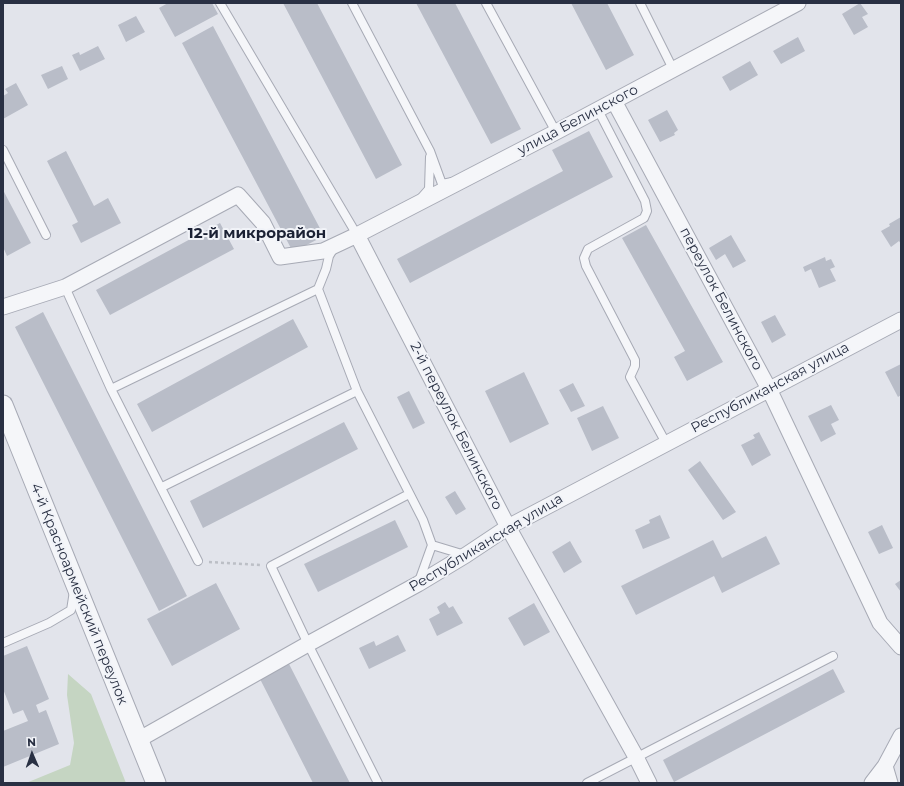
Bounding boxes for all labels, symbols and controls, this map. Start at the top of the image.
street label: улица Белинского [515,81,641,159]
district label: 12-й микрорайон [188,225,326,243]
street label: переулок Белинского [676,225,766,373]
street label: 2-й переулок Белинского [406,339,506,513]
street label: Республиканская улица [688,339,852,437]
street label: 4-й Красноармейский переулок [27,481,131,707]
street label: Республиканская улица [406,490,566,596]
north arrow [12,734,52,774]
text: N [27,735,36,749]

